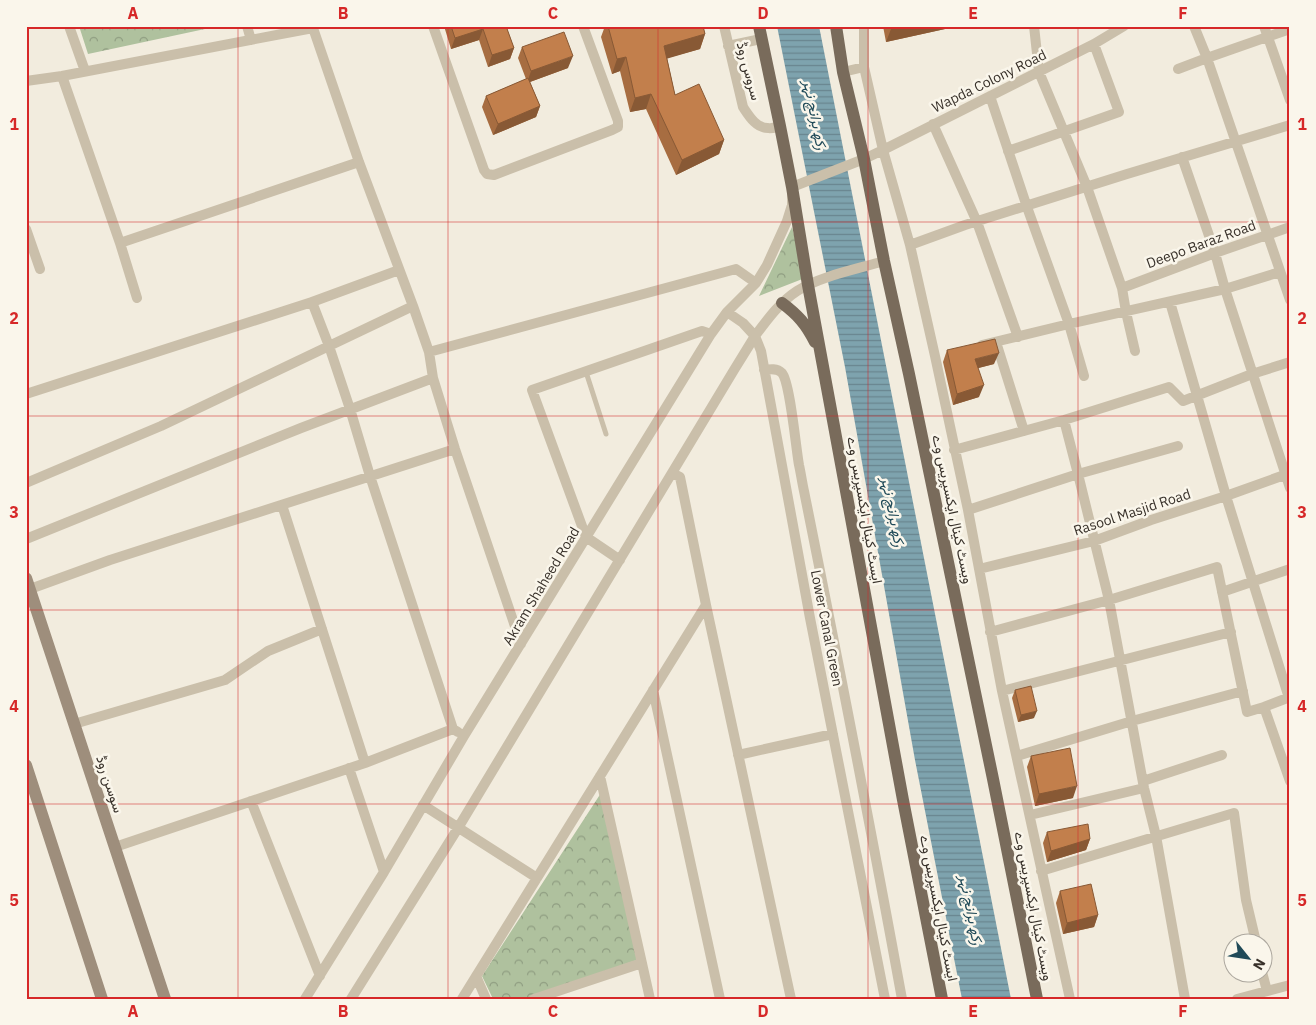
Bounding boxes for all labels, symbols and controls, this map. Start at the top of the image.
text: A [128,3,139,23]
text: B [338,3,349,23]
text: C [548,3,558,23]
text: D [757,3,769,23]
text: E [968,3,978,23]
text: F [1178,3,1188,23]
street label: سروس روڈ [733,40,765,102]
street label: Wapda Colony Road [929,45,1049,117]
water label: رکھ برانچ نہر [797,77,832,152]
text: 1 [9,114,19,134]
text: 1 [1297,114,1307,134]
street label: Deepo Baraz Road [1144,216,1258,272]
text: 2 [9,308,19,328]
text: 2 [1297,308,1307,328]
street label: ویسٹ کینال ایکسپریس وے [927,433,978,585]
street label: ایسٹ کینال ایکسپریس وے [842,435,887,585]
water label: رکھ برانچ نہر [875,474,910,549]
street label: Rasool Masjid Road [1071,485,1193,539]
text: 3 [9,502,19,522]
text: 3 [1297,502,1307,522]
street label: Akram Shaheed Road [499,524,583,648]
street label: Lower Canal Green [807,568,847,688]
text: 4 [9,696,19,716]
text: 4 [1297,696,1307,716]
street label: سوسن روڈ [92,753,128,815]
street label: ویسٹ کینال ایکسپریس وے [1010,830,1057,982]
street label: ایسٹ کینال ایکسپریس وے [915,833,962,983]
water label: رکھ برانچ نہر [953,872,988,947]
text: 5 [9,890,19,910]
text: 5 [1297,890,1307,910]
north arrow [1224,932,1274,982]
text: N [1249,956,1270,973]
text: A [128,1001,139,1021]
text: B [338,1001,349,1021]
text: C [548,1001,558,1021]
text: D [757,1001,769,1021]
text: E [968,1001,978,1021]
text: F [1178,1001,1188,1021]

